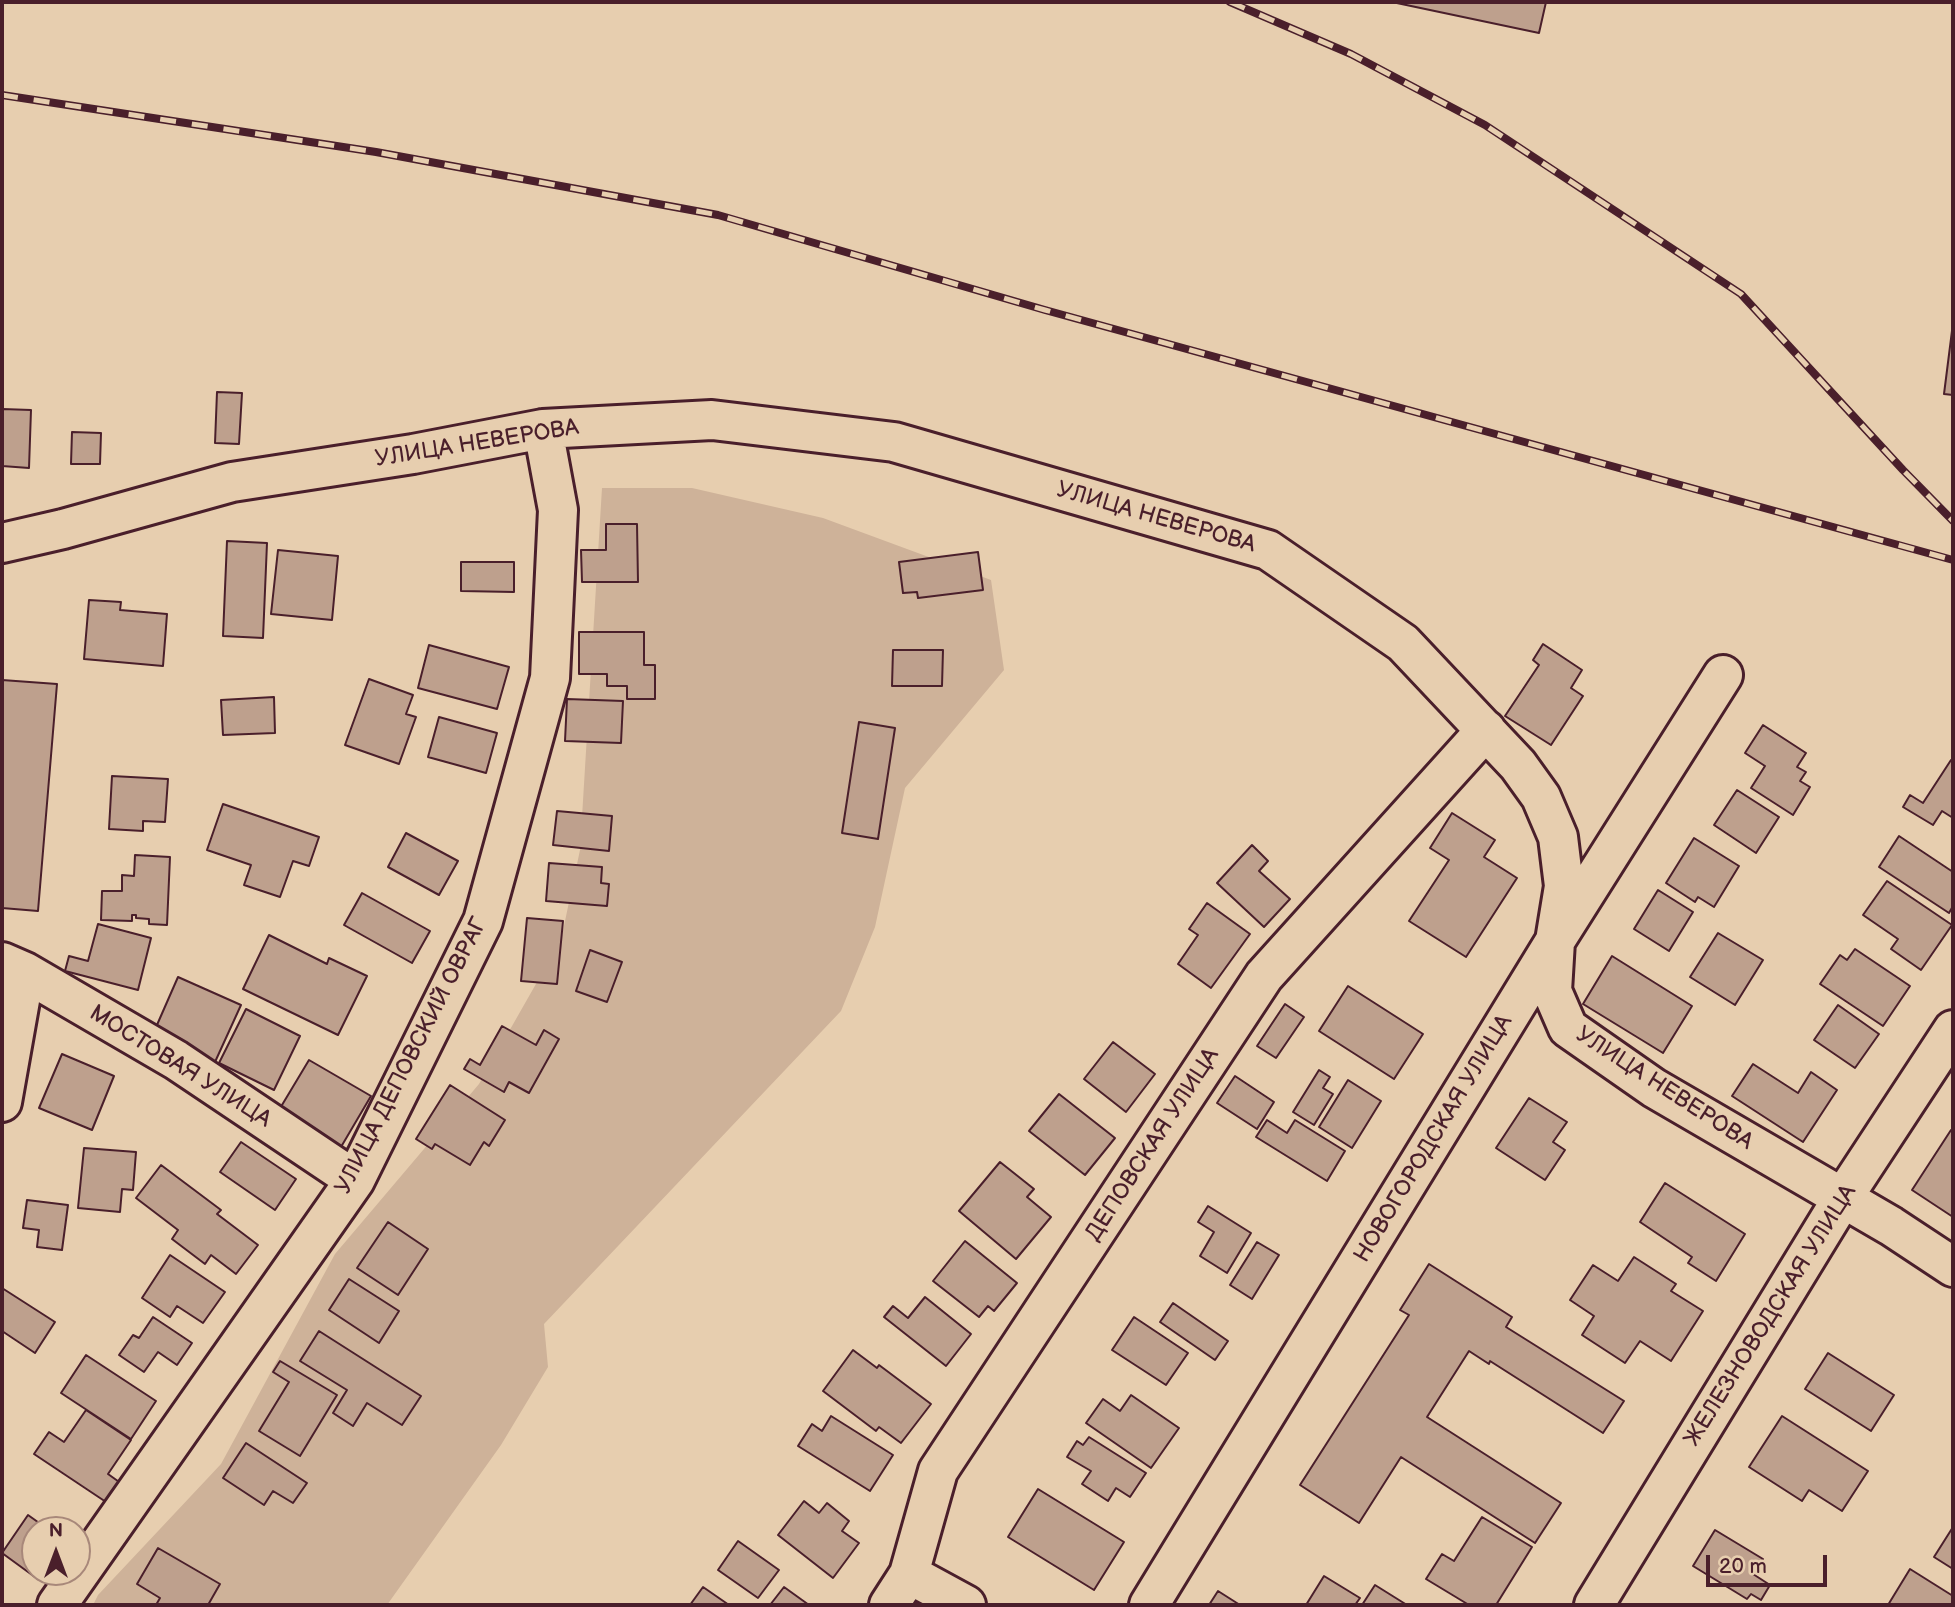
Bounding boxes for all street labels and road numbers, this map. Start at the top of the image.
street label: УЛИЦА НЕВЕРОВА [373,414,581,474]
street label: УЛИЦА НЕВЕРОВА [1053,476,1259,560]
street label: УЛИЦА ДЕПОВСКИЙ ОВРАГ [330,913,494,1199]
street label: МОСТОВАЯ УЛИЦА [84,1000,276,1134]
street label: НОВОГОРОДСКАЯ УЛИЦА [1349,1010,1519,1268]
street label: УЛИЦА НЕВЕРОВА [1570,1021,1758,1157]
street label: ДЕПОВСКАЯ УЛИЦА [1080,1043,1226,1247]
street label: ЖЕЛЕЗНОВОДСКАЯ УЛИЦА [1679,1180,1863,1452]

